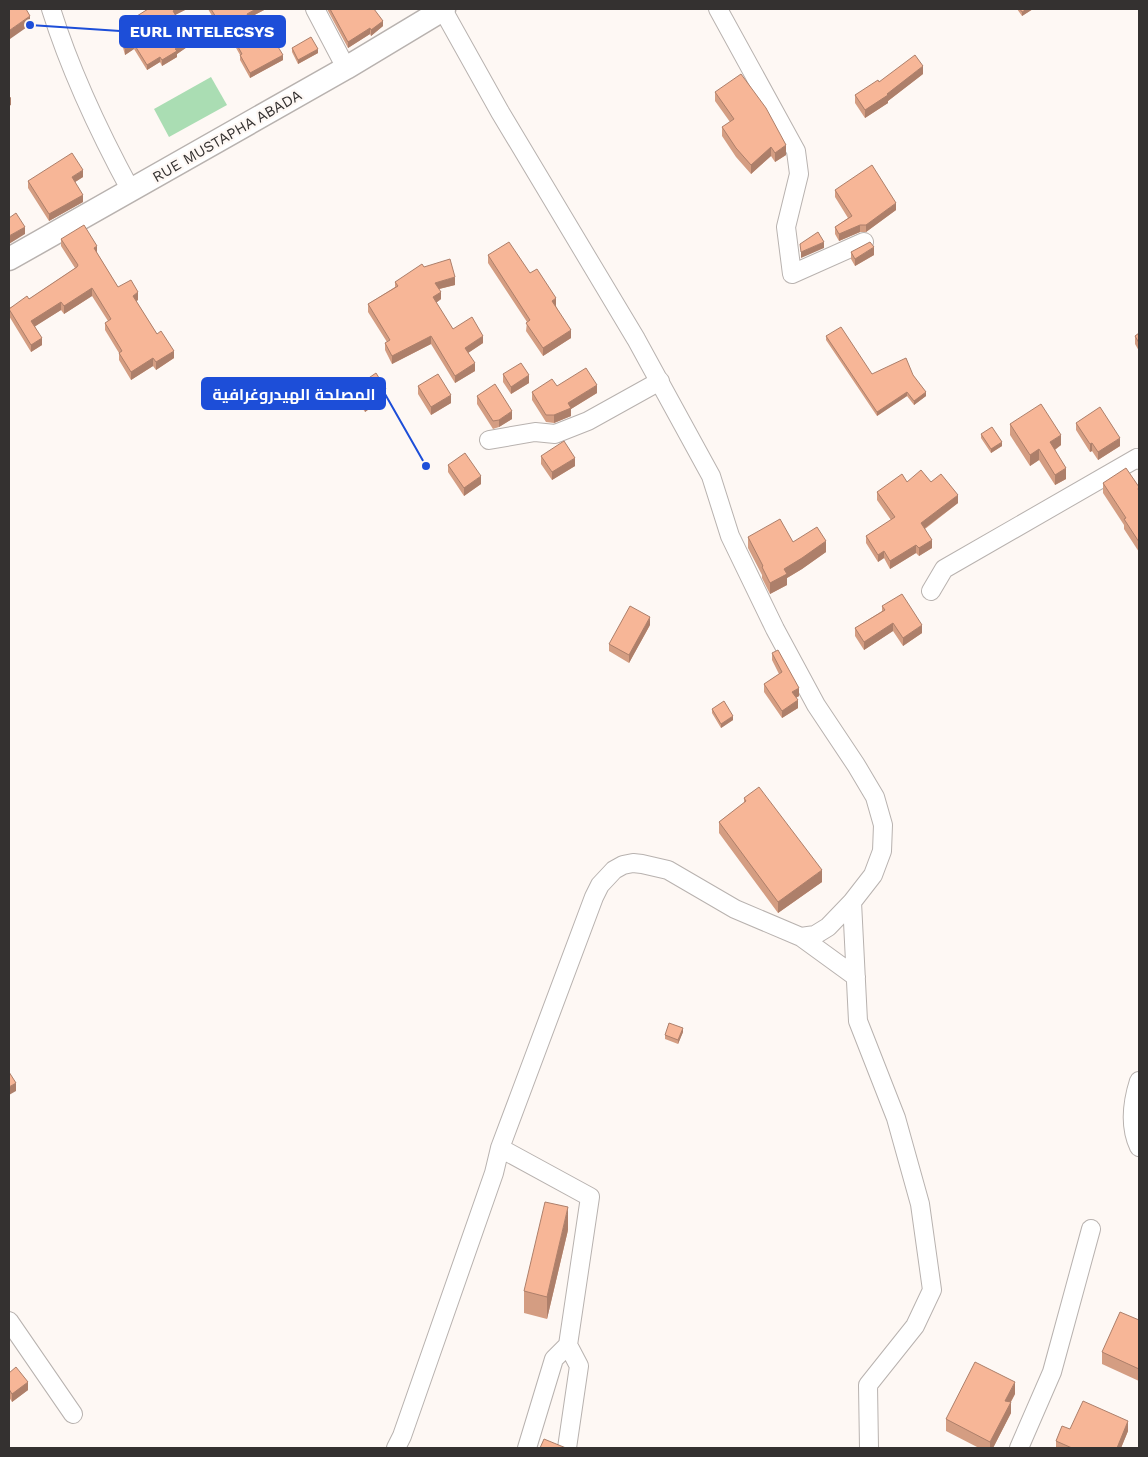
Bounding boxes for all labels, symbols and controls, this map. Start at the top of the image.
callout: EURL INTELECSYS [120,16,285,47]
text: EURL INTELECSYS [130,22,274,41]
street label: RUE MUSTAPHA ABADA [149,86,305,186]
callout: المصلحة الهيدروغرافية [202,378,385,409]
text: المصلحة الهيدروغرافية [212,385,376,404]

